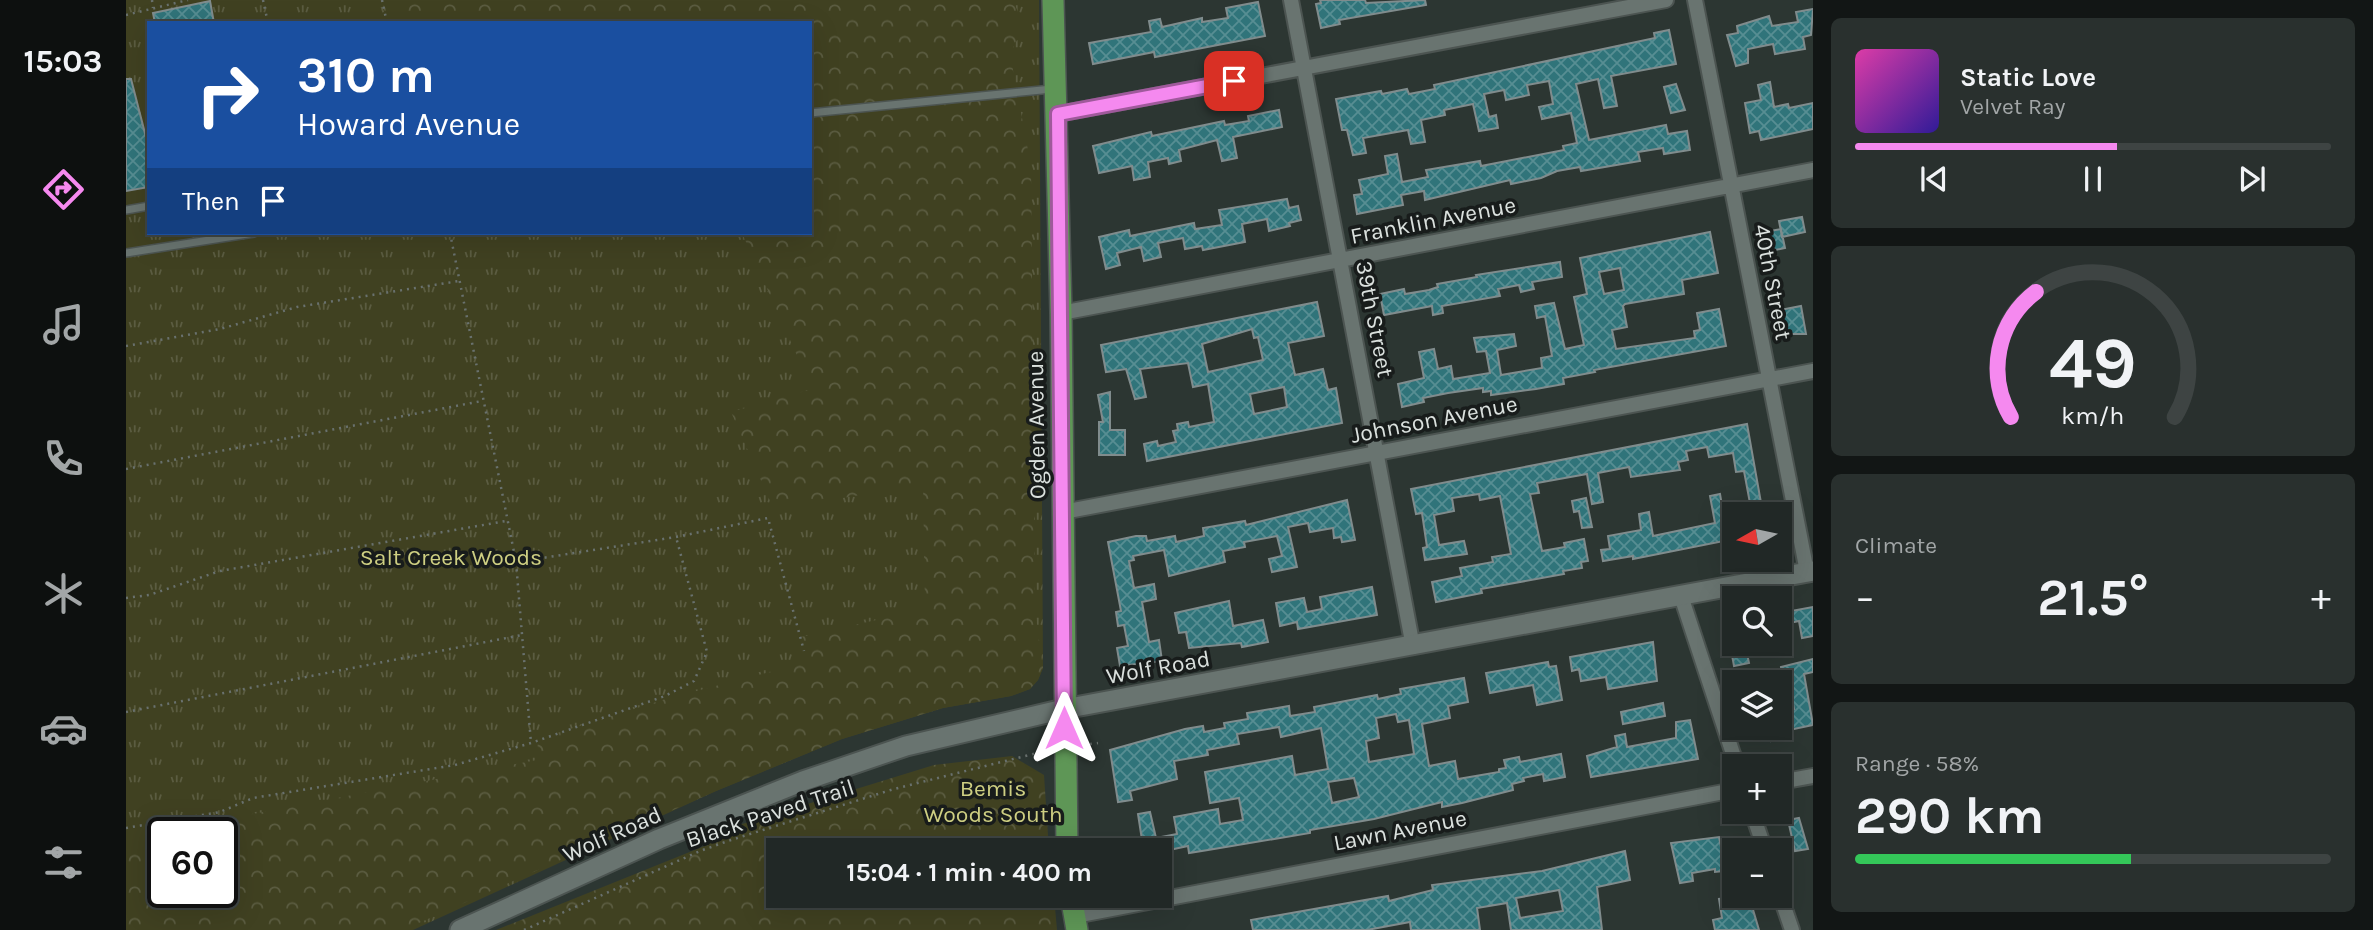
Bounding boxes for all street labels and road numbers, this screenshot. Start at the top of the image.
street label: Franklin Avenue [1348,191,1518,250]
street label: 40th Street [1748,222,1797,343]
street label: 39th Street [1350,259,1399,380]
street label: Ogden Avenue [1022,351,1051,499]
street label: Johnson Avenue [1348,390,1520,449]
street label: Wolf Road [1104,645,1212,690]
street label: Black Paved Trail [682,773,858,853]
street label: Wolf Road [559,801,666,868]
street label: Lawn Avenue [1331,804,1469,857]

